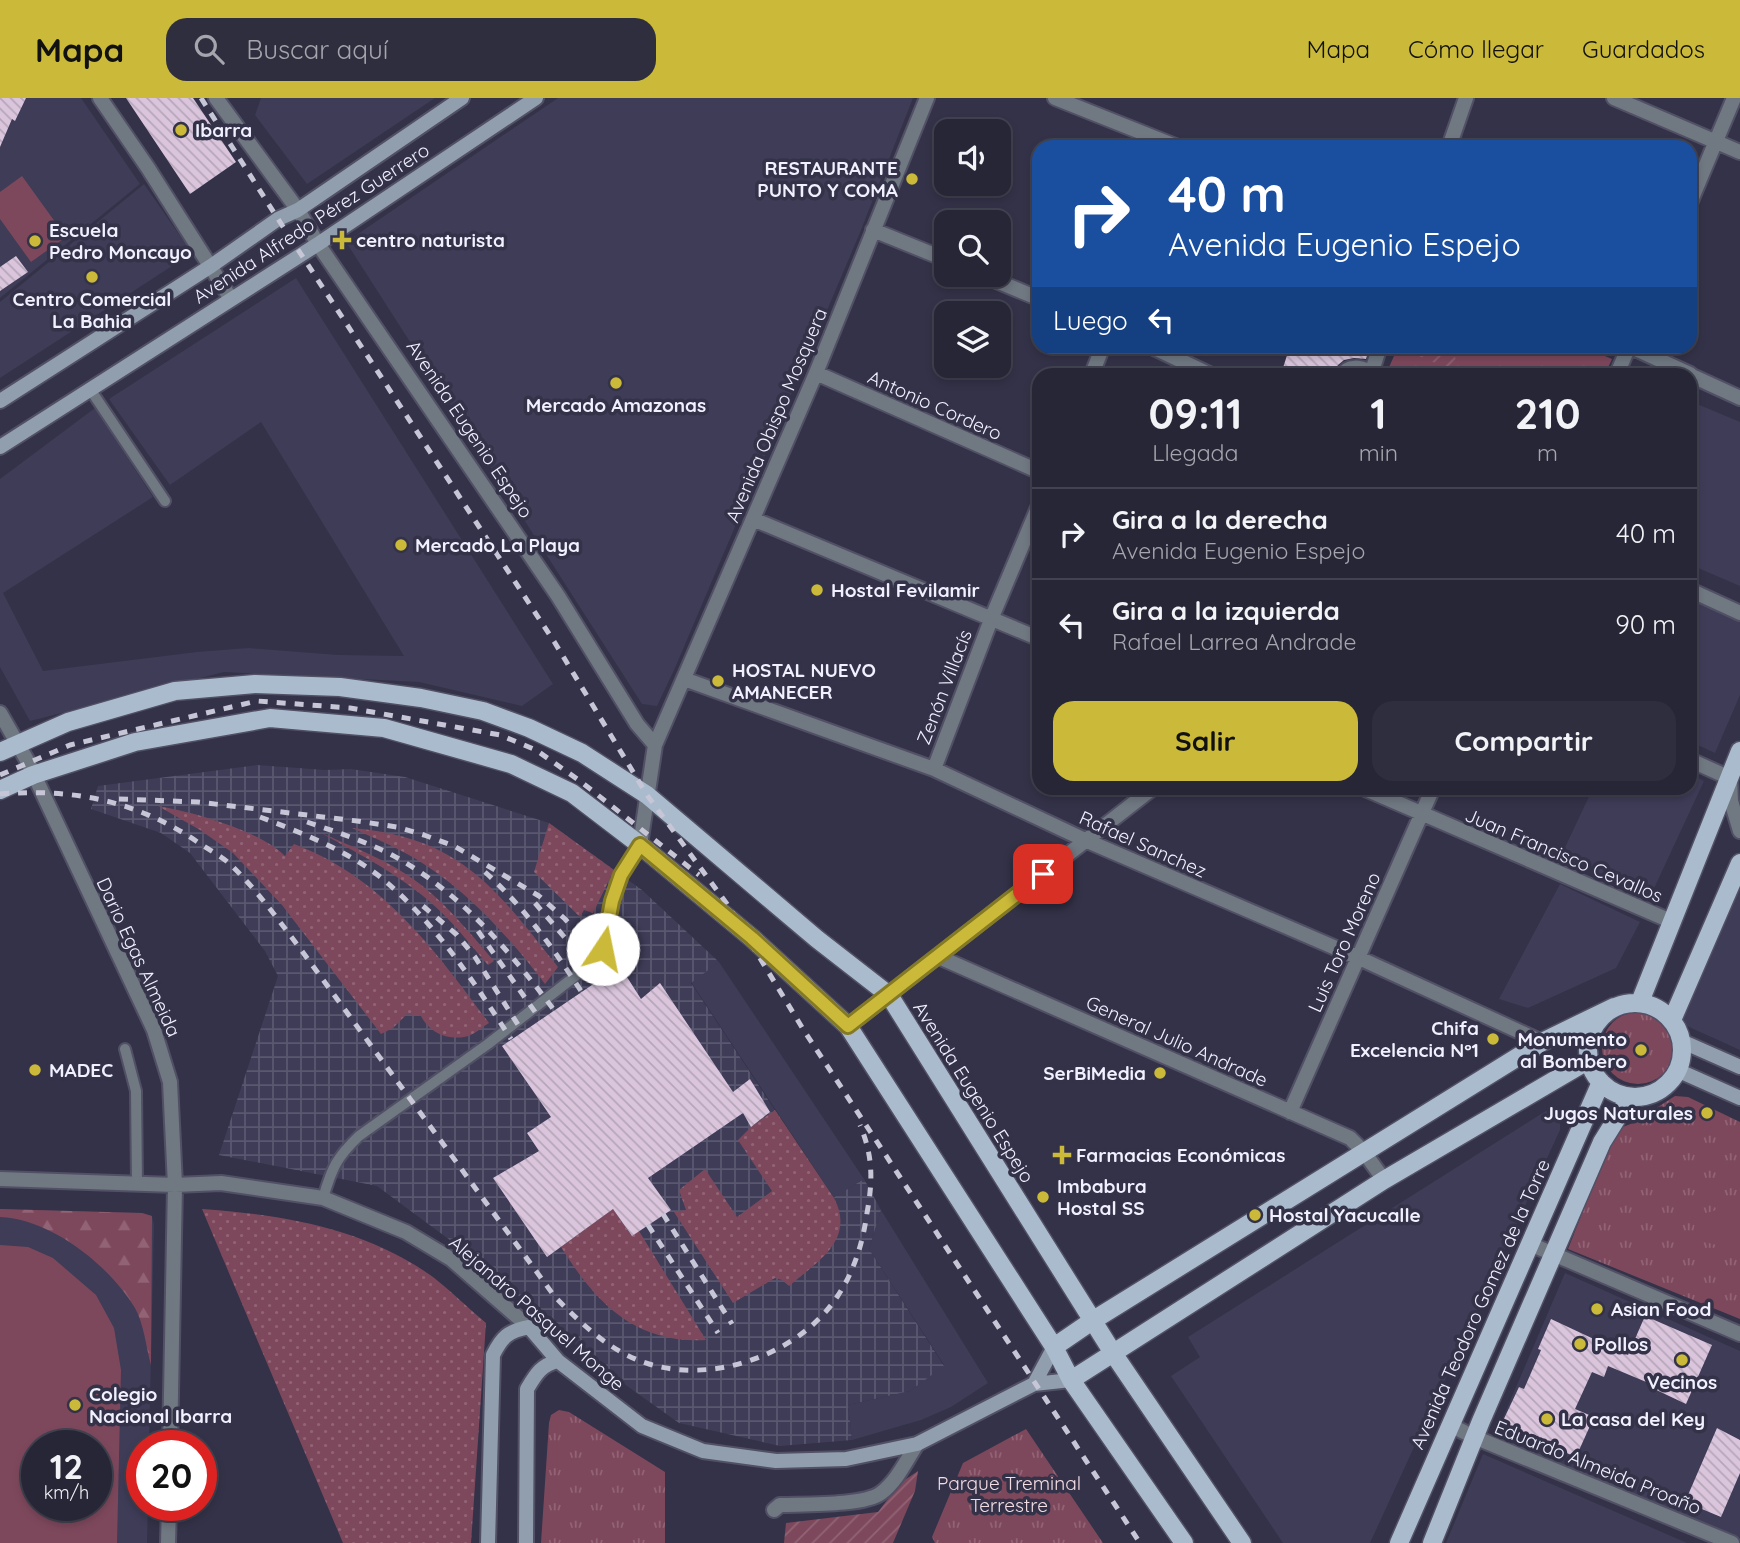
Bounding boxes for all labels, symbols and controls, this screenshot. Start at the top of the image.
search box [166,18,656,81]
text: Mapa [35,29,124,70]
icon: search [190,30,228,68]
text: Buscar aquí [246,33,388,66]
text: Mapa [1307,34,1370,64]
text: Cómo llegar [1408,34,1544,64]
text: Guardados [1582,34,1705,64]
place label: Ibarra [195,118,252,142]
map controls [934,119,1011,378]
button: sound [934,119,1011,196]
marker: Ibarra [173,122,189,138]
street label: Avenida Alfredo Pérez Guerrero [188,138,434,308]
place label: RESTAURANTE PUNTO Y COMA [757,156,898,202]
text: 40 m [1168,163,1286,224]
icon: right [1053,168,1144,259]
marker: RESTAURANTE PUNTO Y COMA [904,171,920,187]
button: search [934,210,1011,287]
place label: Escuela Pedro Moncayo [49,218,192,264]
text: Avenida Eugenio Espejo [1168,224,1521,264]
place label: centro naturista [356,228,505,252]
marker: centro naturista [334,232,350,248]
marker: Escuela Pedro Moncayo [27,233,43,249]
marker: Centro Comercial La Bahia [84,269,100,285]
place label: Centro Comercial La Bahia [13,287,171,333]
button: layers [934,301,1011,378]
icon: left [1142,301,1180,339]
street label: Avenida Obispo Mosquera [720,304,832,526]
text: Luego [1053,304,1128,337]
street label: Avenida Eugenio Espejo [401,335,539,523]
street label: Antonio Cordero [864,365,1006,445]
marker: Mercado Amazonas [608,375,624,391]
text: 09:11 [1148,387,1242,440]
text: 1 [1370,387,1387,440]
text: 210 [1514,387,1580,440]
place label: Mercado Amazonas [526,393,706,417]
text: Llegada [1152,438,1239,467]
text: min [1359,438,1398,467]
text: m [1537,438,1558,467]
text: Gira a la derecha [1112,503,1328,536]
icon: right [1053,515,1091,553]
text: 40 m [1616,517,1676,550]
place label: Mercado La Playa [415,533,580,557]
text: Avenida Eugenio Espejo [1112,536,1366,565]
marker: Mercado La Playa [393,537,409,553]
place label: Hostal Fevilamir [831,578,980,602]
marker: Hostal Fevilamir [809,582,825,598]
text: Gira a la izquierda [1112,594,1340,627]
icon: left [1053,606,1091,644]
text: 90 m [1615,608,1676,641]
street label: Zenón Villacís [911,626,977,748]
text: Rafael Larrea Andrade [1112,627,1356,656]
place label: HOSTAL NUEVO AMANECER [732,658,876,704]
marker: HOSTAL NUEVO AMANECER [710,673,726,689]
button: Salir [1053,701,1358,781]
button: Compartir [1372,701,1676,781]
street label: Juan Francisco Cevallos [1462,802,1667,908]
street label: Rafael Sanchez [1076,805,1210,883]
pin [1013,844,1073,904]
icon: arrive [1024,855,1062,893]
street label: Luis Toro Moreno [1302,868,1386,1016]
street label: Dario Egas Almeida [92,874,186,1040]
position arrow [566,912,640,986]
street label: General Julio Andrade [1082,990,1272,1092]
street label: Avenida Eugenio Espejo [908,997,1040,1187]
place label: Chifa Excelencia N°1 [1350,1016,1479,1062]
place label: Monumento al Bombero [1518,1027,1627,1073]
marker: Chifa Excelencia N°1 [1485,1031,1501,1047]
marker: Monumento al Bombero [1633,1042,1649,1058]
place label: MADEC [49,1058,113,1082]
place label: SerBiMedia [1043,1061,1146,1085]
marker: MADEC [27,1062,43,1078]
marker: SerBiMedia [1152,1065,1168,1081]
place label: Jugos Naturales [1543,1101,1693,1125]
marker: Jugos Naturales [1699,1105,1715,1121]
place label: Farmacias Económicas [1076,1143,1285,1167]
marker: Farmacias Económicas [1054,1147,1070,1163]
street label: Avenida Teodoro Gomez de la Torre [1405,1155,1555,1453]
place label: Imbabura Hostal SS [1057,1174,1147,1220]
marker: Imbabura Hostal SS [1035,1189,1051,1205]
place label: Hostal Yacucalle [1269,1203,1421,1227]
marker: Hostal Yacucalle [1247,1207,1263,1223]
street label: Alejandro Pasquel Monge [444,1230,630,1396]
place label: Asian Food [1611,1297,1711,1321]
marker: Asian Food [1589,1301,1605,1317]
place label: Pollos [1594,1332,1648,1356]
marker: Pollos [1572,1336,1588,1352]
marker: Vecinos [1674,1352,1690,1368]
place label: Vecinos [1647,1370,1717,1394]
place label: Colegio Nacional Ibarra [89,1382,232,1428]
marker: Colegio Nacional Ibarra [67,1397,83,1413]
place label: La casa del Key [1561,1407,1705,1431]
marker: La casa del Key [1539,1411,1555,1427]
street label: Eduardo Almeida Proaño [1491,1415,1705,1519]
speed limit sign: 20 [126,1430,217,1521]
text: 12 [50,1444,83,1488]
park label: Parque Treminal Terrestre [937,1471,1081,1517]
text: km/h [44,1481,89,1504]

